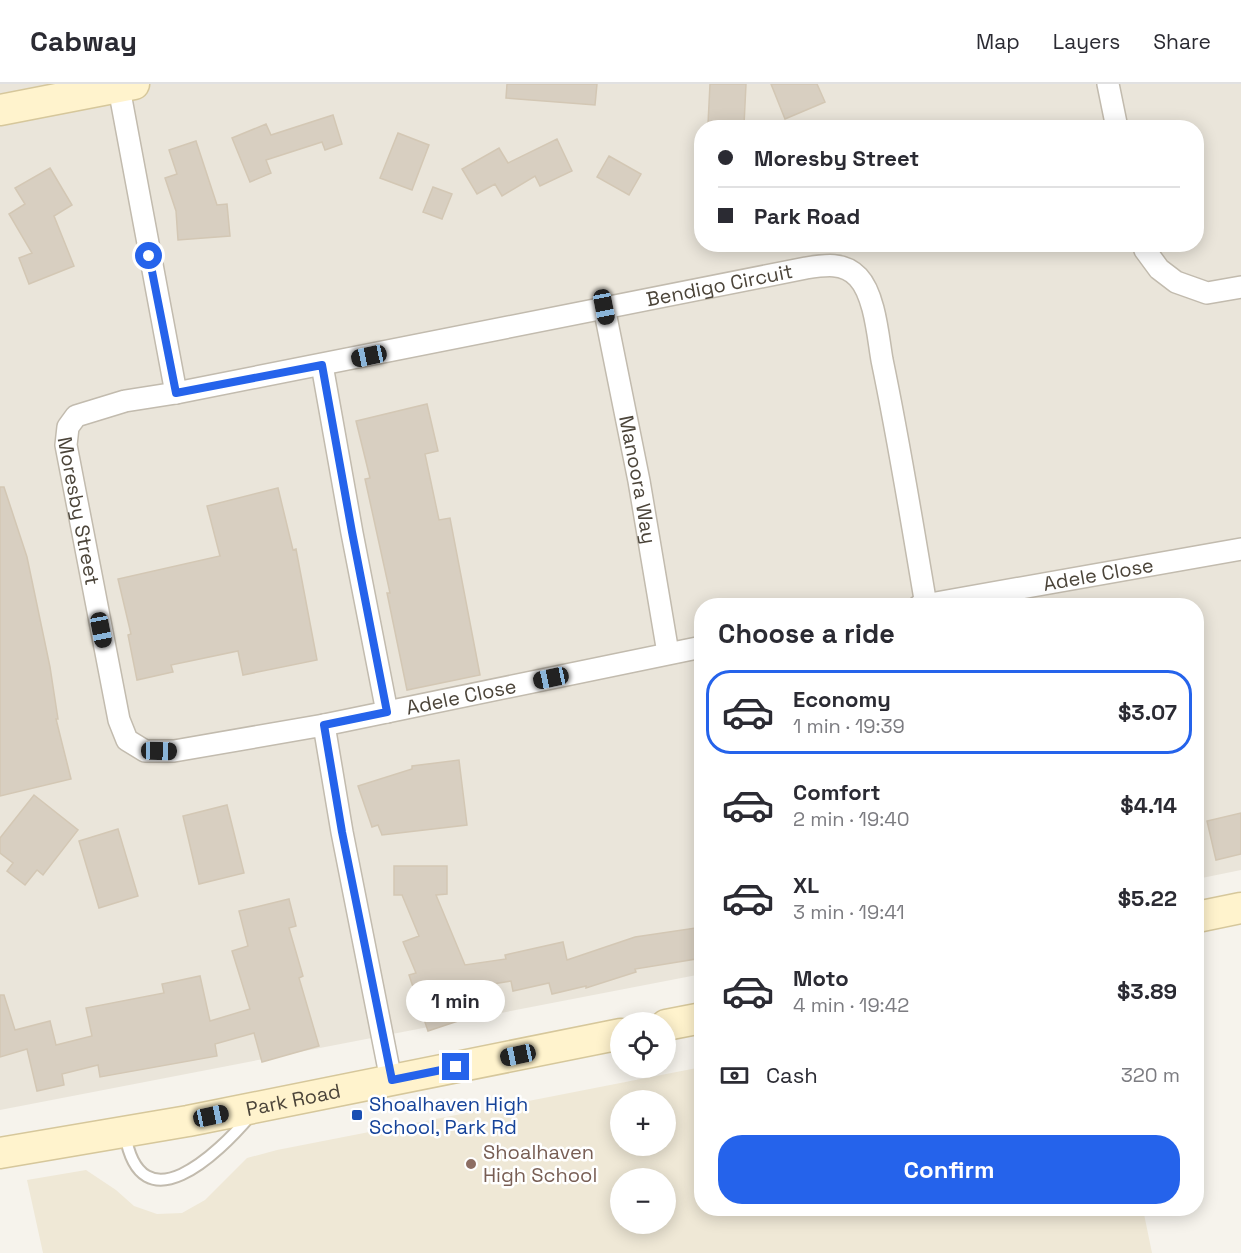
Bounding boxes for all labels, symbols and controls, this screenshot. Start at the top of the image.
text: Cabway [30,23,137,59]
text: Map [976,28,1020,55]
text: Layers [1053,28,1120,55]
text: Share [1153,28,1211,55]
text: Moresby Street [754,144,919,172]
text: Park Road [754,202,860,230]
route start [135,242,162,269]
street label: Bendigo Circuit [644,258,795,312]
car [592,288,616,326]
car [350,343,388,369]
street label: Manoora Way [613,413,662,546]
street label: Moresby Street [52,434,106,587]
street label: Adele Close [1041,552,1155,597]
car [89,611,113,649]
text: Choose a ride [718,616,895,651]
car [532,665,570,691]
street label: Adele Close [404,673,518,721]
icon: car [721,685,775,739]
text: Economy [793,685,891,713]
text: $3.07 [1118,698,1177,726]
text: 1 min · 19:39 [793,713,905,739]
car [141,742,177,760]
icon: car [721,778,775,832]
text: Comfort [793,778,881,806]
text: $4.14 [1120,791,1177,819]
text: 2 min · 19:40 [793,806,910,832]
icon: car [721,871,775,925]
text: XL [793,871,819,899]
text: $5.22 [1118,884,1177,912]
text: 3 min · 19:41 [793,899,905,925]
icon: car [721,964,775,1018]
text: Moto [793,964,849,992]
text: $3.89 [1117,977,1177,1005]
callout: 1 min [406,980,506,1022]
text: 1 min [431,988,480,1014]
text: 4 min · 19:42 [793,992,909,1018]
map controls [610,1012,676,1234]
button: locate [610,1012,676,1078]
car [499,1042,537,1068]
route end [442,1053,469,1080]
icon: cash [718,1059,751,1092]
text: Cash [766,1061,818,1089]
text: 320 m [1121,1062,1180,1088]
street label: Park Road [244,1078,343,1122]
button: + [610,1090,676,1156]
place label: Shoalhaven High School, Park Rd [369,1091,528,1140]
car [192,1103,230,1129]
marker: Shoalhaven High School, Park Rd [350,1108,364,1122]
button: Confirm [718,1135,1180,1204]
place label: Shoalhaven High School [483,1139,597,1188]
marker: Shoalhaven High School [464,1157,478,1171]
button: − [610,1168,676,1234]

